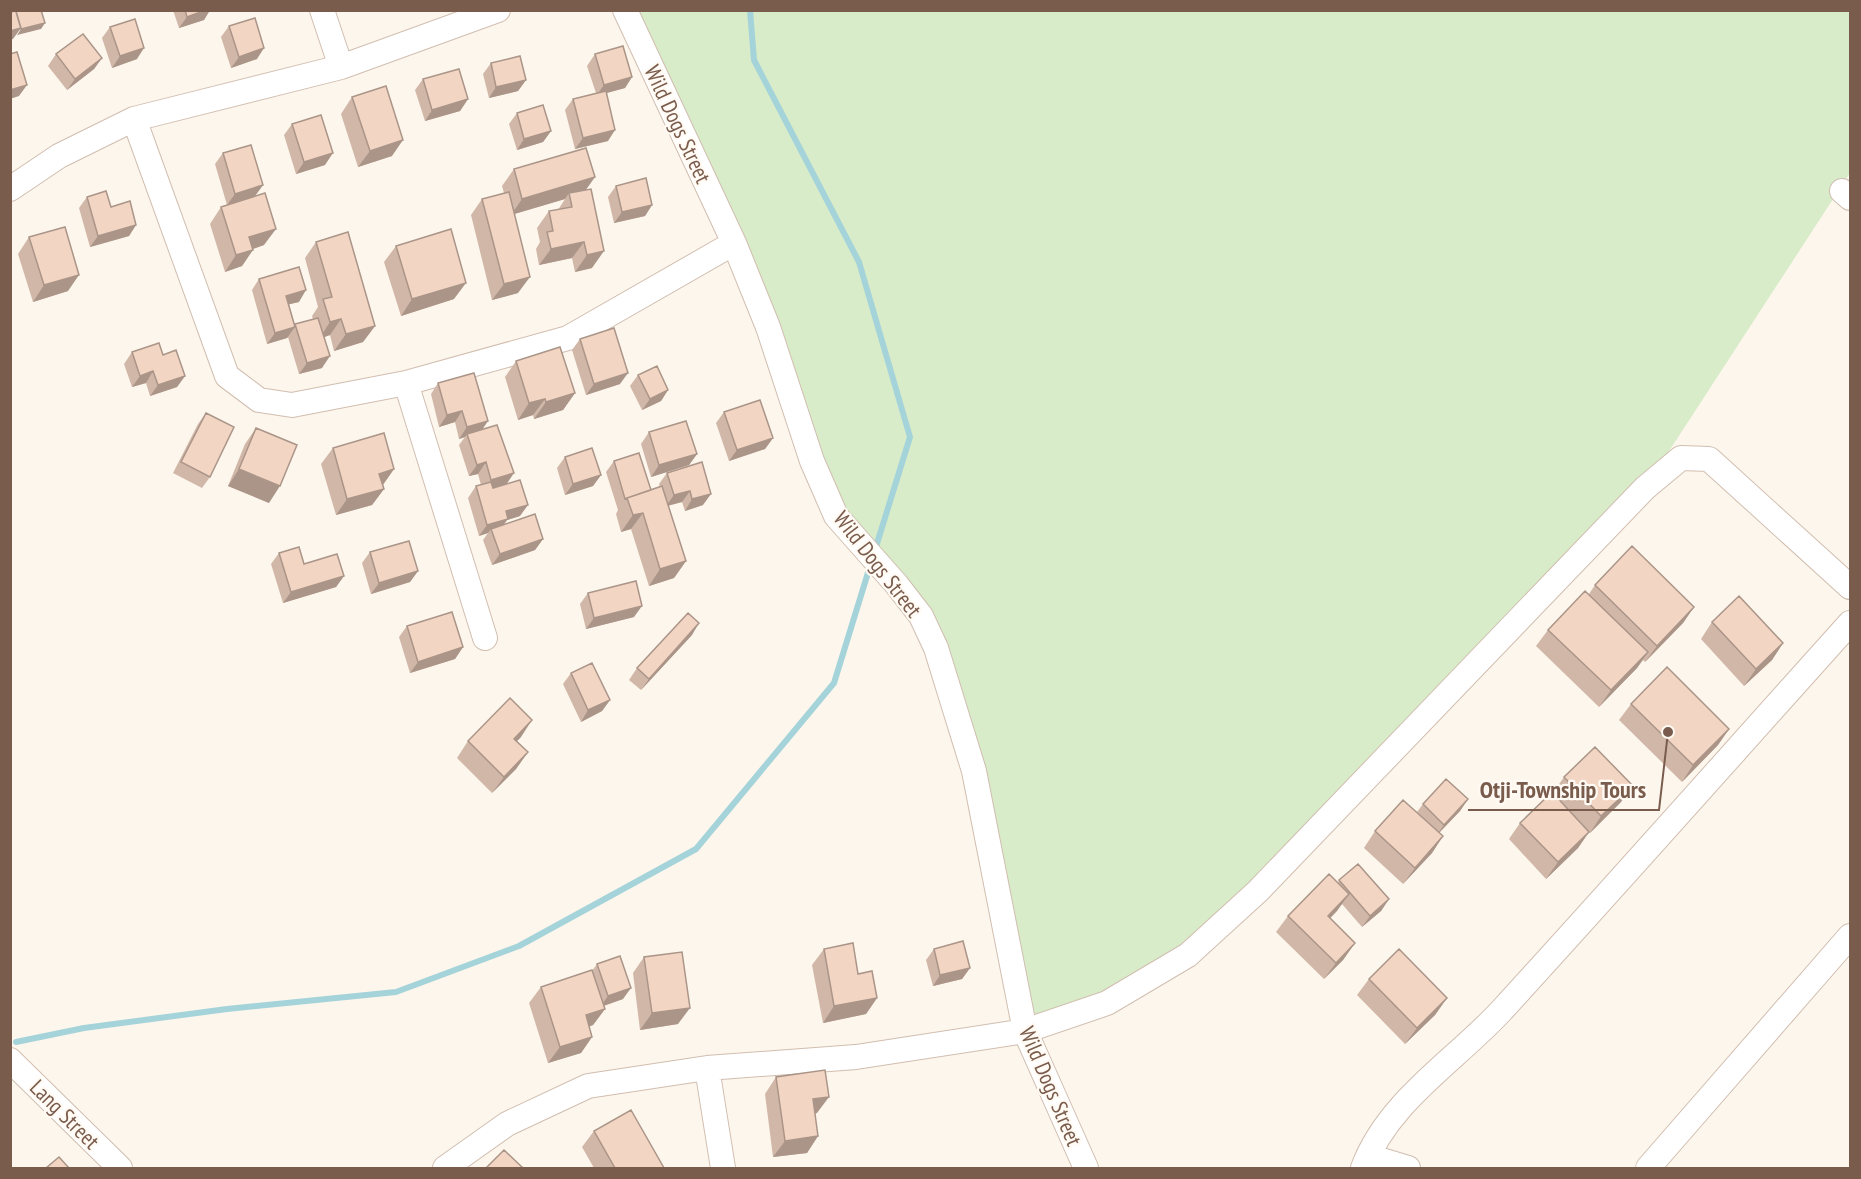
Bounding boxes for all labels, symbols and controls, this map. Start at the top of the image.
street label: Wild Dogs Street [638,60,718,188]
street label: Wild Dogs Street [828,505,928,623]
callout: Otji-Township Tours [1468,768,1659,810]
text: Otji-Township Tours [1480,774,1646,805]
street label: Wild Dogs Street [1013,1022,1089,1150]
street label: Lang Street [24,1073,106,1155]

